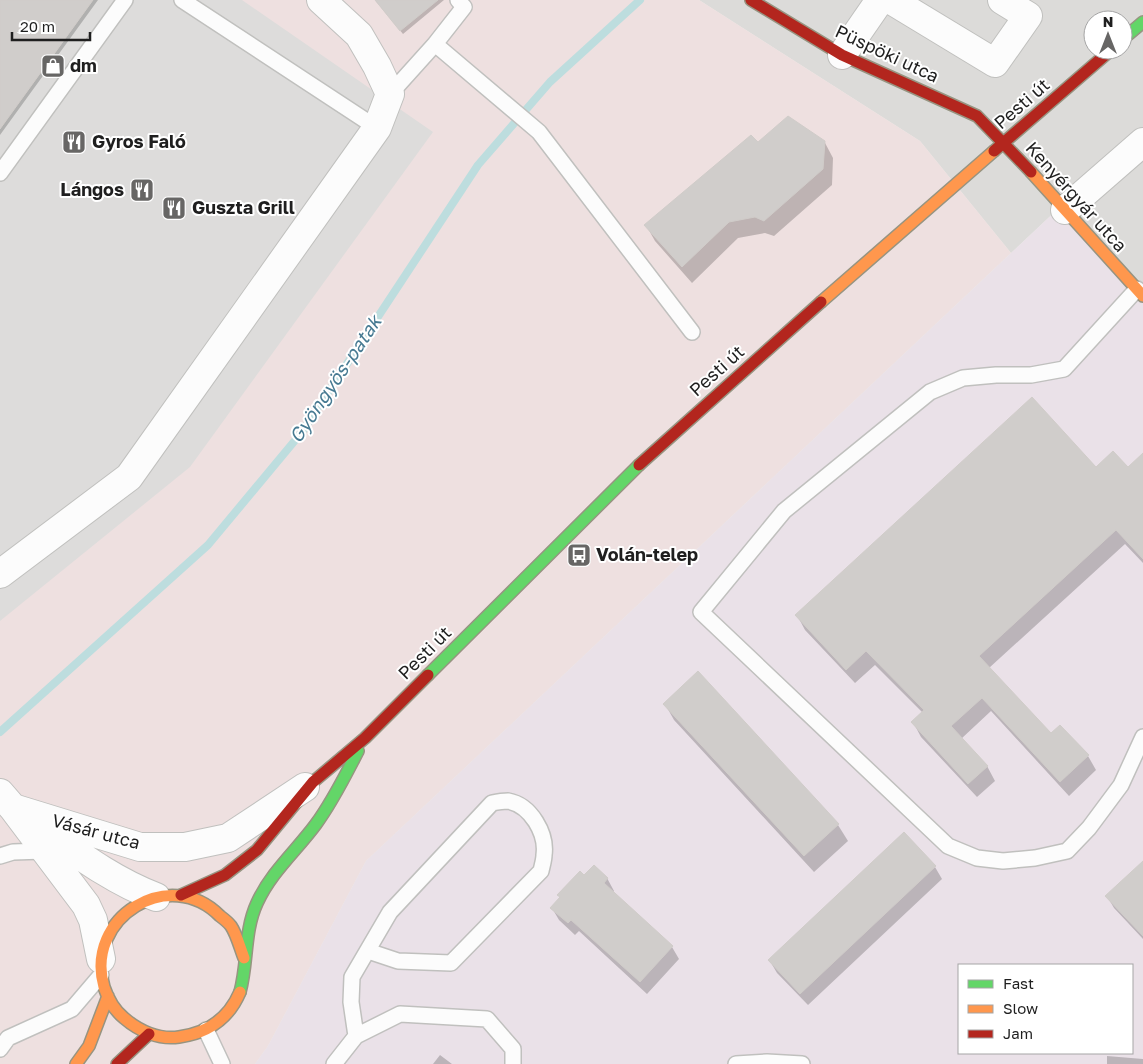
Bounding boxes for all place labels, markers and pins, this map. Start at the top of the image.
shop icon: dm [40,53,66,79]
place label: dm [70,54,97,76]
restaurant icon: Gyros Faló [61,129,87,155]
place label: Gyros Faló [92,130,186,152]
restaurant icon: Lángos [129,177,155,203]
place label: Lángos [60,178,124,200]
restaurant icon: Guszta Grill [161,195,187,221]
place label: Guszta Grill [192,196,295,218]
bus stop icon: Volán-telep [566,542,592,568]
place label: Volán-telep [596,543,698,565]

